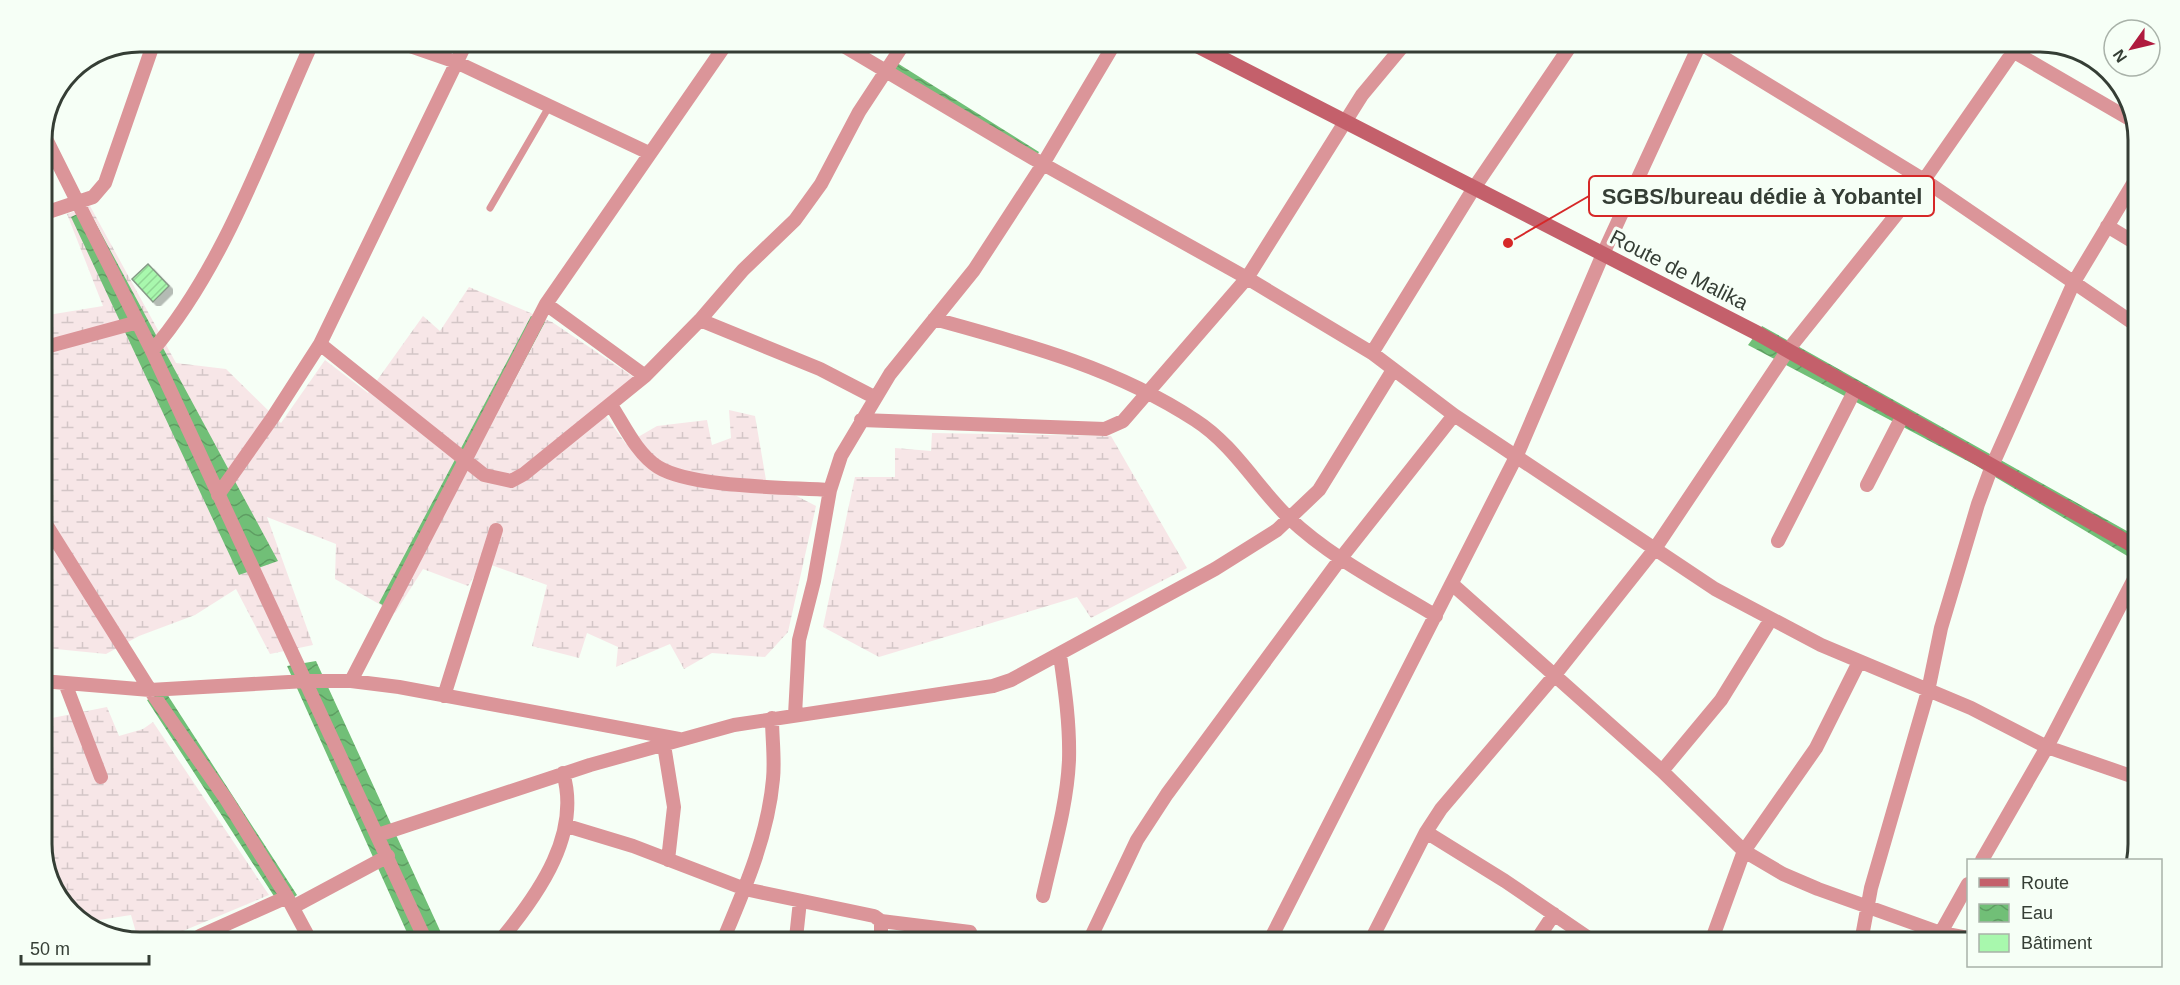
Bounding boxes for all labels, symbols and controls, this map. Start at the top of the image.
north arrow [2102,18,2162,78]
text: N [2110,47,2130,66]
callout: SGBS/bureau dédie à Yobantel [1589,176,1934,216]
text: SGBS/bureau dédie à Yobantel [1602,184,1922,209]
street label: Route de Malika [1606,225,1752,314]
legend [1967,859,2162,967]
text: Route [2021,873,2069,893]
text: Eau [2021,903,2053,923]
scale bar [21,928,148,966]
text: Bâtiment [2021,933,2092,953]
text: 50 m [30,939,70,959]

